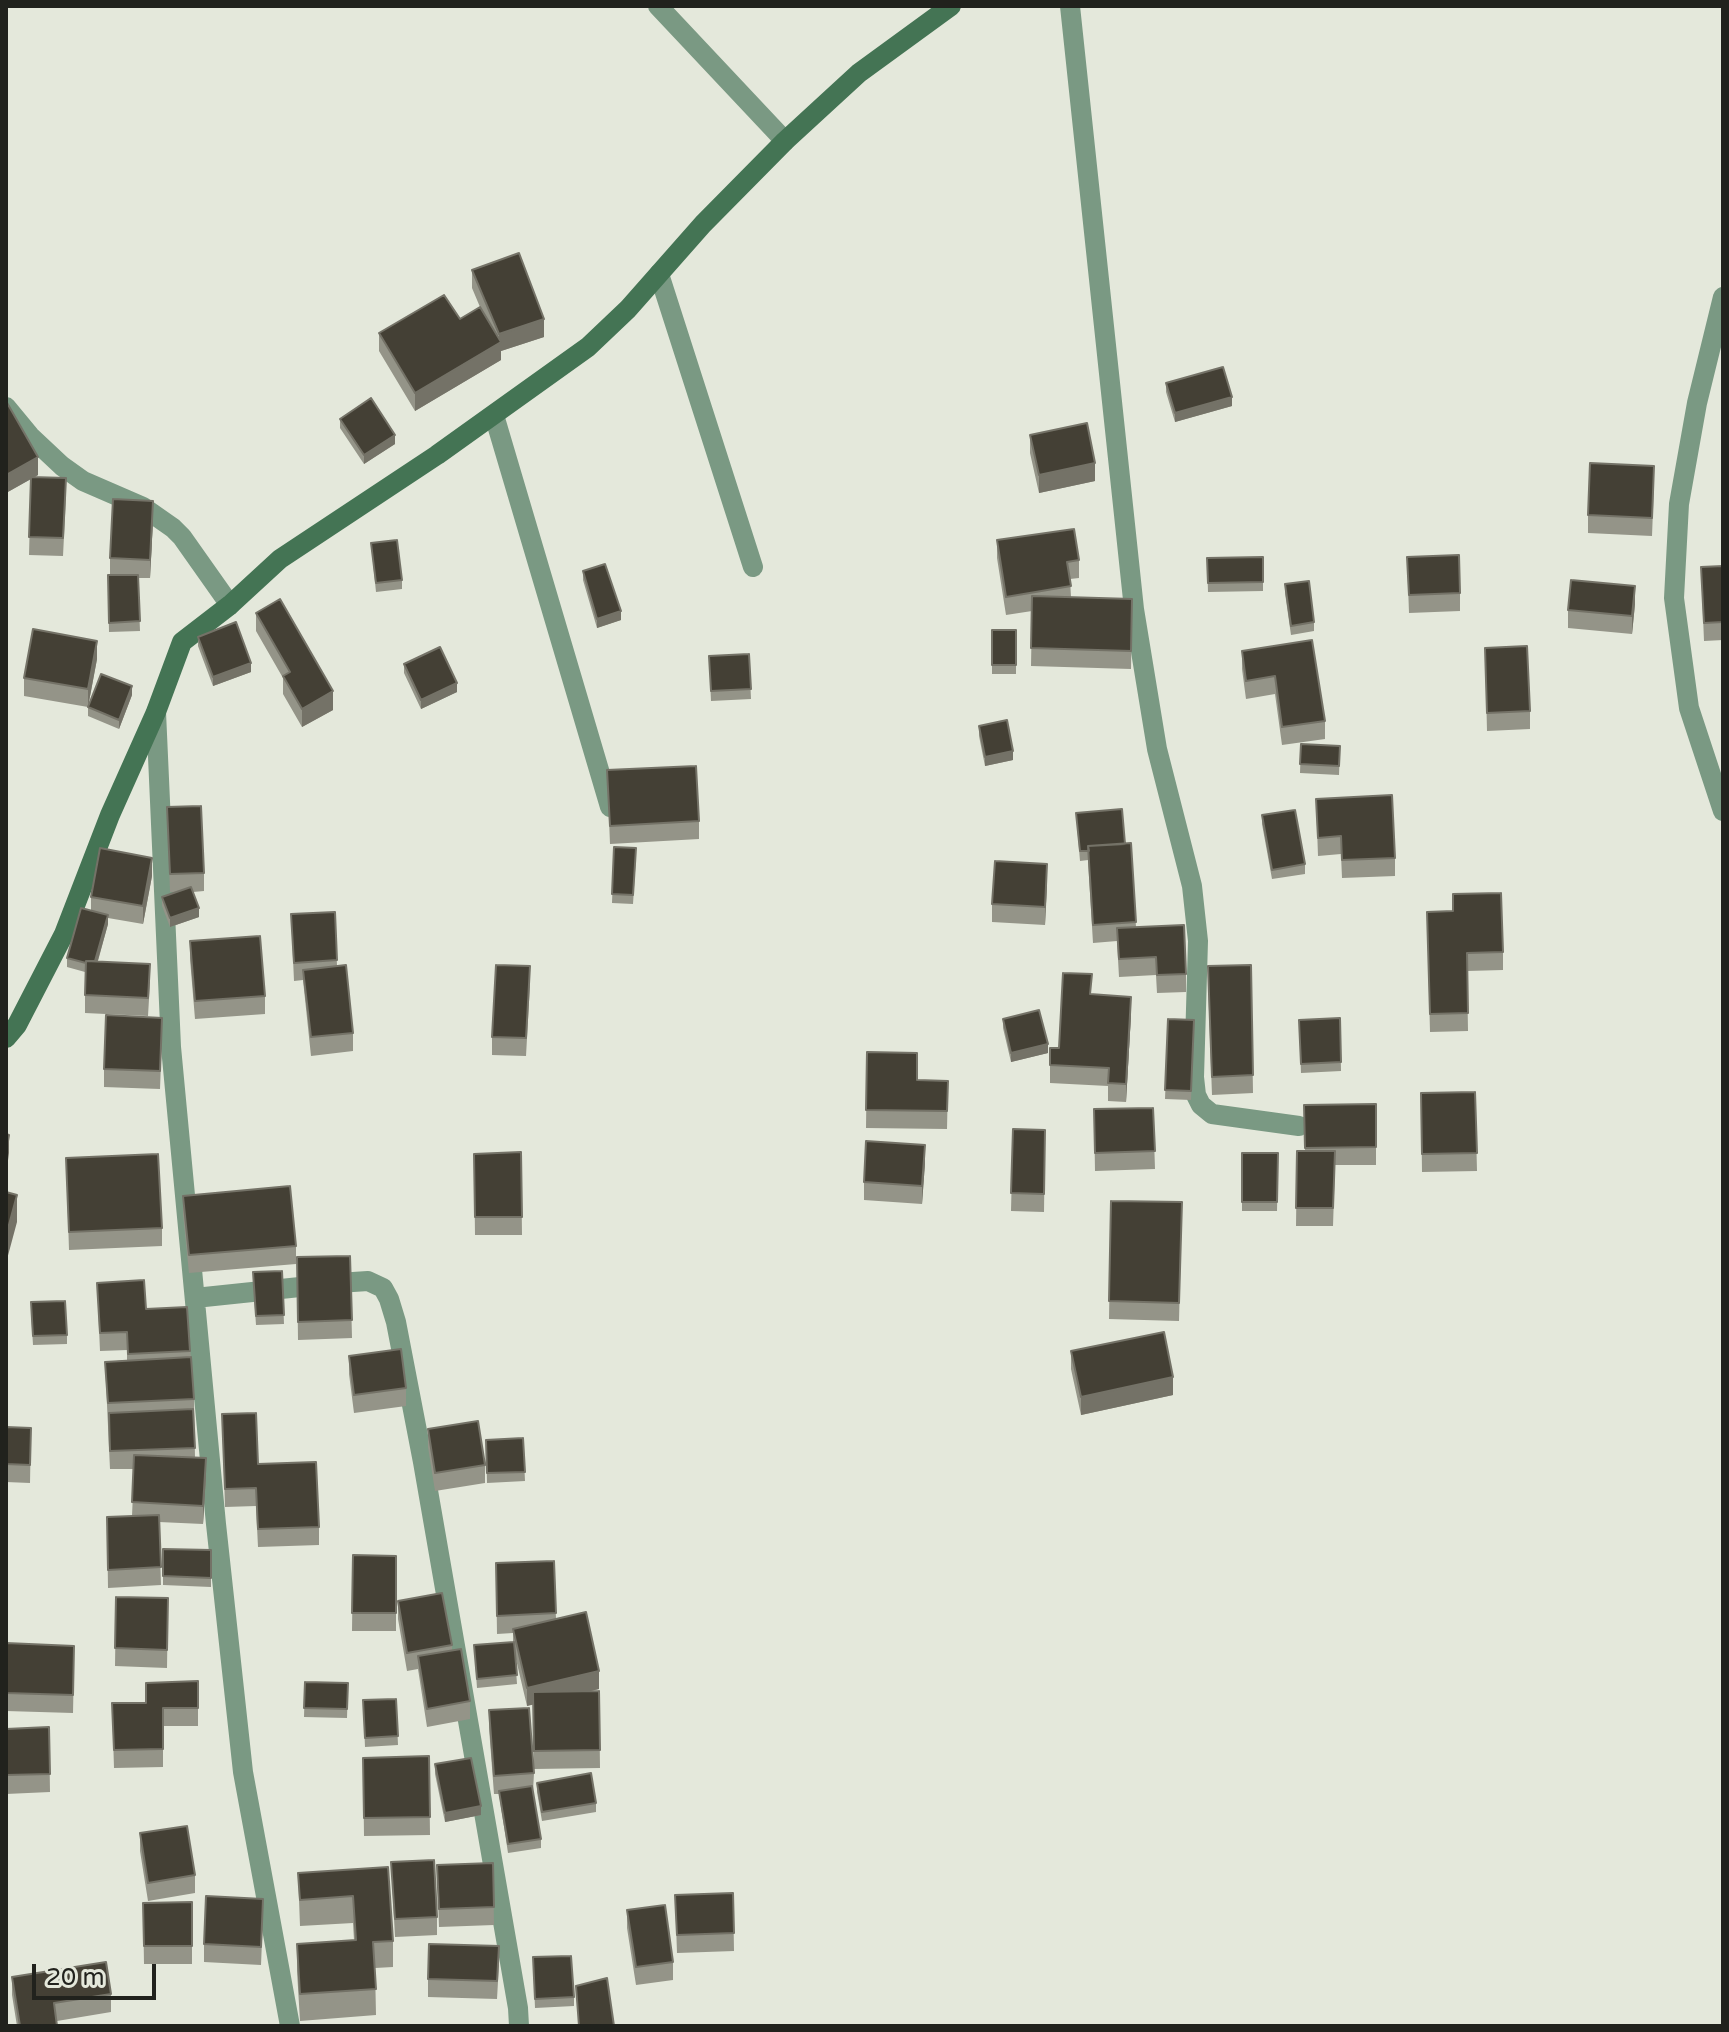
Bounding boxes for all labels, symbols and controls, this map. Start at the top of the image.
scale bar [36,1948,160,1998]
text: 20 m [46,1963,104,1992]

